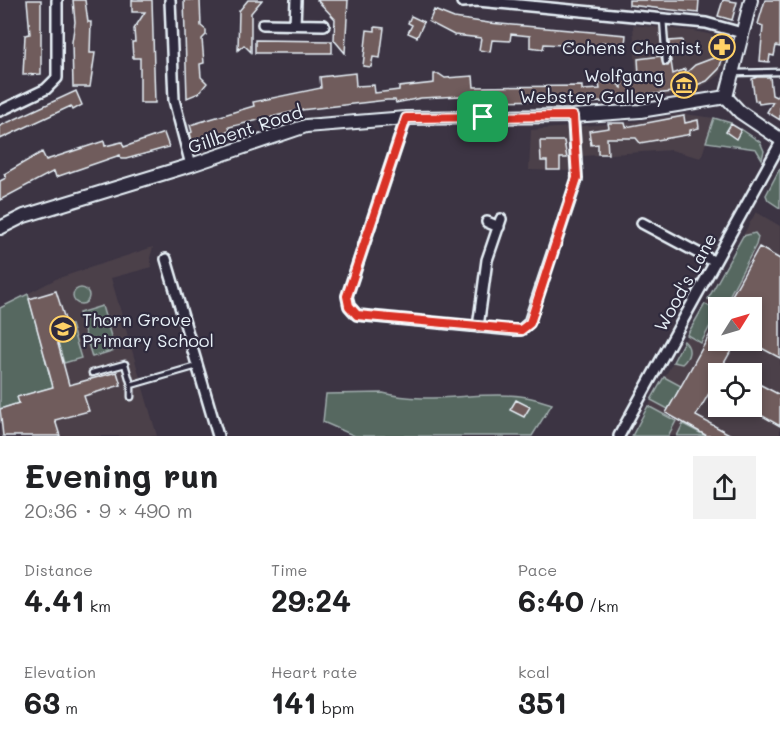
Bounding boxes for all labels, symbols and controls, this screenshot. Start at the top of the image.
pharmacy icon: Cohens Chemist [707,32,737,62]
place label: Cohens Chemist [562,35,702,59]
place label: Wolfgang Webster Gallery [520,63,664,108]
museum icon: Wolfgang Webster Gallery [669,70,699,100]
pin [457,91,508,142]
street label: Gillbent Road [185,99,305,159]
icon: arrive [466,100,499,133]
street label: Wood's Lane [648,229,722,335]
north arrow [708,297,762,351]
map controls [708,297,762,417]
place label: Thorn Grove Primary School [82,307,214,352]
school or university icon: Thorn Grove Primary School [48,314,78,344]
button: locate [708,363,762,417]
text: Evening run [24,453,218,496]
button: share [693,456,756,519]
text: 20:36 · 9 × 490 m [24,497,193,523]
text: Distance [24,559,93,580]
text: Time [271,559,307,580]
text: Pace [518,559,557,580]
text: 4.41 [24,580,85,620]
text: 29:24 [271,580,351,620]
text: 6:40 [518,580,584,620]
text: km [85,595,111,616]
text: /km [584,595,619,616]
text: Elevation [24,661,96,682]
text: Heart rate [271,661,357,682]
text: kcal [518,661,550,682]
text: 63 [24,682,60,722]
text: 141 [271,682,317,722]
text: 351 [518,682,567,722]
text: m [60,697,78,718]
text: bpm [317,697,355,718]

